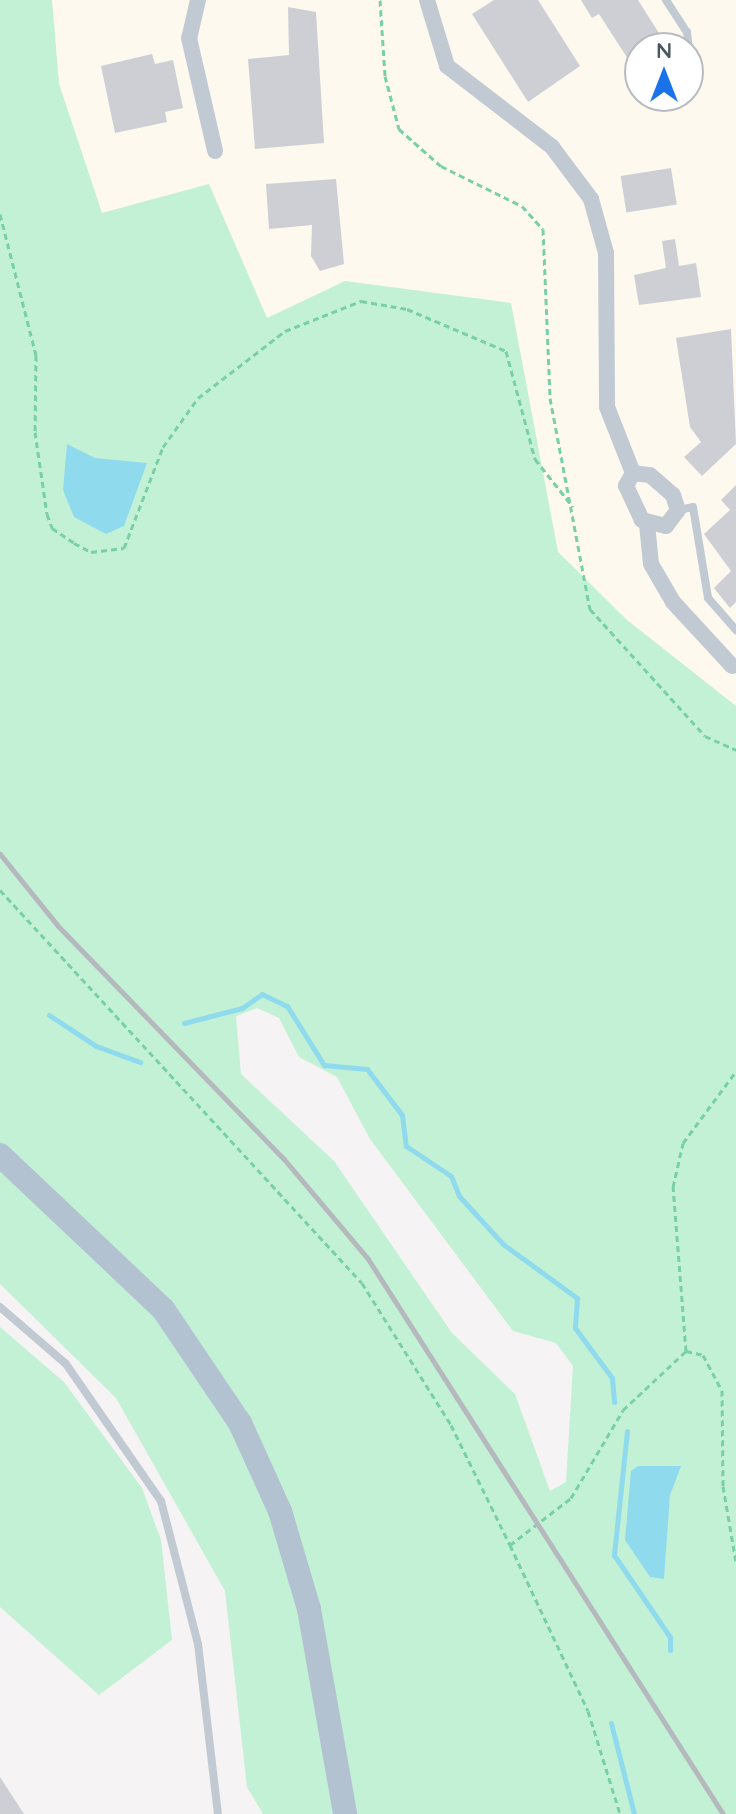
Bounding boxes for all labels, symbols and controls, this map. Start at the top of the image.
north arrow [624,32,704,112]
text: N [656,36,672,64]

